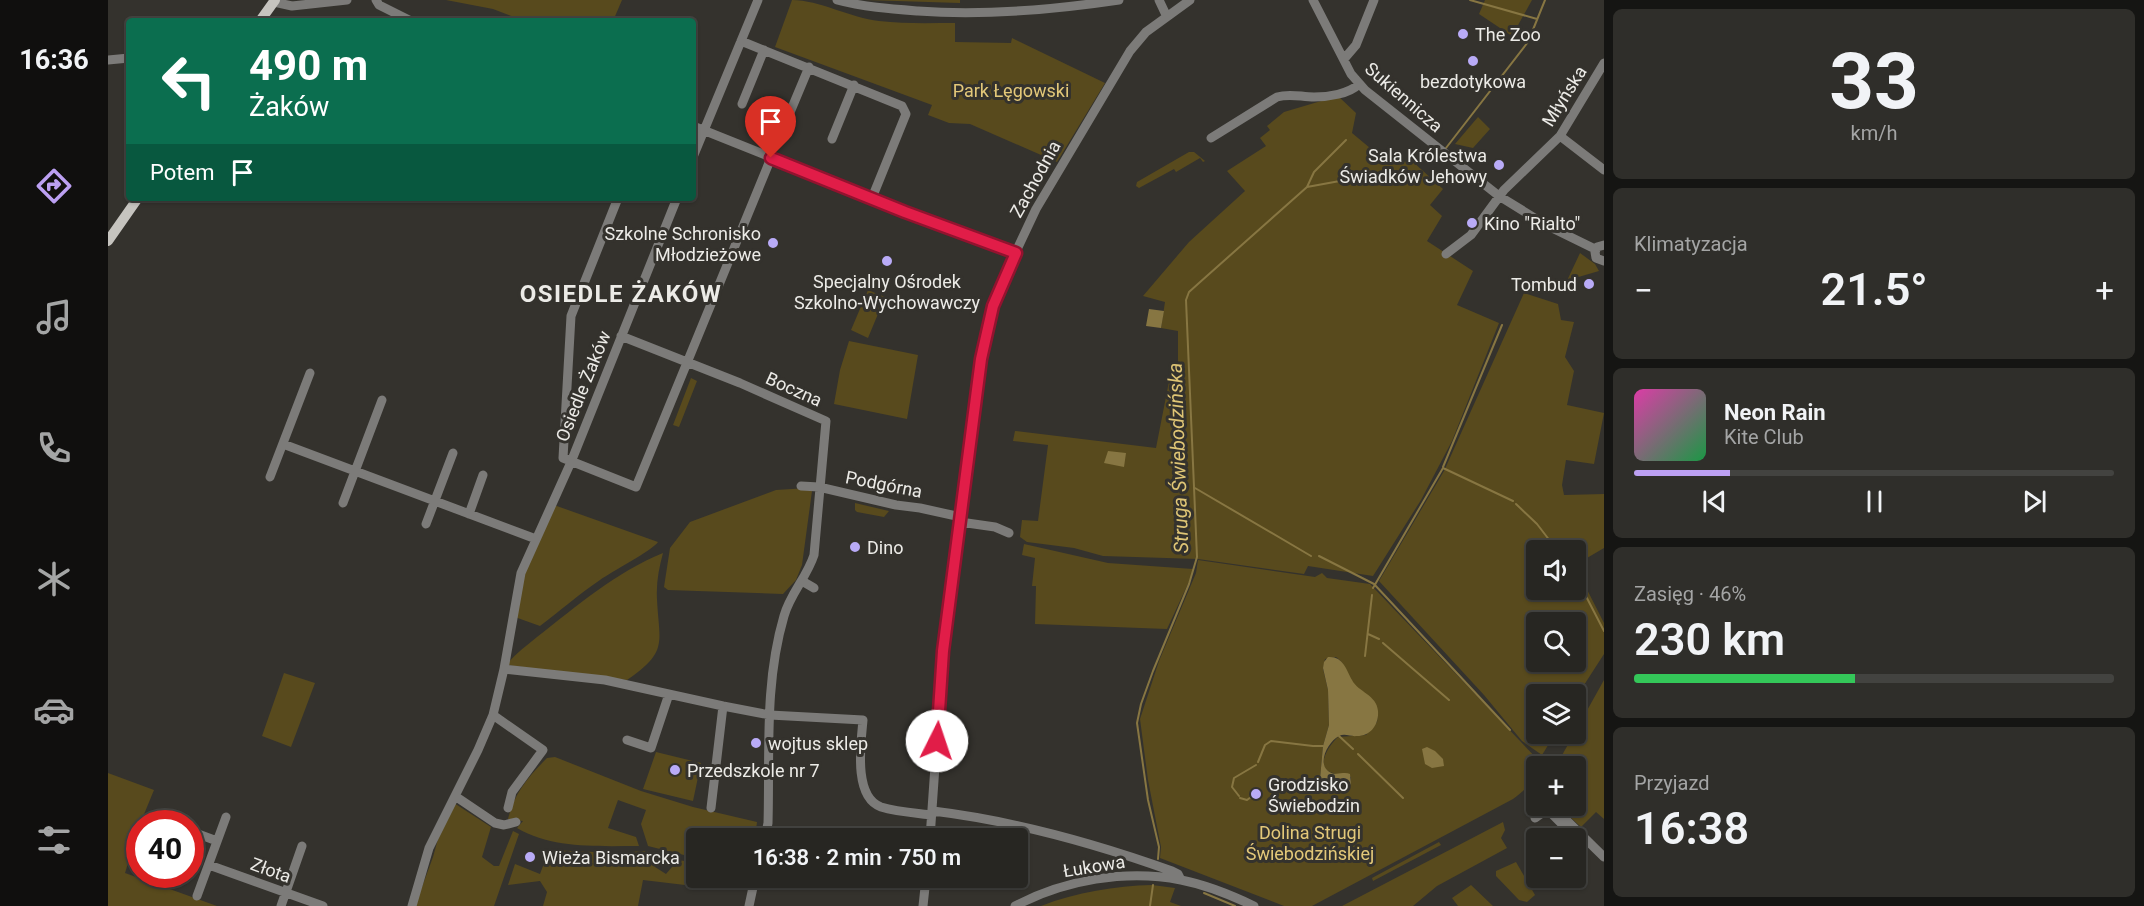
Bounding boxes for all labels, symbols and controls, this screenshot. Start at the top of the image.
place label: The Zoo [1475,24,1541,45]
marker: The Zoo [1456,27,1470,41]
text: 33 [1829,36,1919,127]
text: 490 m [249,41,368,90]
icon: left [150,42,228,120]
text: 16:36 [19,44,89,76]
marker: bezdotykowa [1466,54,1480,68]
street label: Sukiennicza [1361,58,1447,136]
street label: Młyńska [1537,62,1591,130]
place label: bezdotykowa [1420,71,1526,92]
park label: Park Łęgowski [953,80,1069,101]
text: Żaków [249,91,329,123]
pin [745,96,796,158]
icon: arrive [754,105,787,138]
text: km/h [1851,121,1897,145]
street label: Zachodnia [1005,137,1065,221]
place label: Sala Królestwa Świadków Jehowy [1339,145,1487,187]
icon: arrive [226,156,259,189]
marker: Sala Królestwa Świadków Jehowy [1492,158,1506,172]
text: Potem [150,160,214,185]
icon: directions [33,165,75,207]
place label: Kino "Rialto" [1484,213,1580,234]
marker: Kino "Rialto" [1465,216,1479,230]
place label: Szkolne Schronisko Młodzieżowe [604,223,761,265]
text: Klimatyzacja [1634,232,1748,256]
marker: Szkolne Schronisko Młodzieżowe [766,236,780,250]
marker: Specjalny Ośrodek Szkolno-Wychowawczy [880,254,894,268]
text: 21.5° [1820,263,1928,316]
place label: Specjalny Ośrodek Szkolno-Wychowawczy [794,271,981,313]
text: − [1634,271,1653,310]
text: + [2095,271,2114,310]
place label: Tombud [1511,274,1577,295]
marker: Tombud [1582,277,1596,291]
district label: OSIEDLE ŻAKÓW [520,280,722,308]
icon: music [33,296,75,338]
street label: Osiedle Żaków [551,327,615,444]
water label: Struga Świebodzińska [1163,362,1193,554]
street label: Boczna [763,367,825,411]
text: Neon Rain [1724,400,1826,425]
text: Kite Club [1724,425,1804,449]
icon: phone [33,427,75,469]
street label: Podgórna [844,466,924,502]
icon: previous [1698,485,1731,518]
icon: pause [1858,485,1891,518]
icon: next [2018,485,2051,518]
place label: Dino [867,537,903,558]
marker: Dino [848,540,862,554]
map controls [1526,540,1586,888]
button: sound [1526,540,1586,600]
icon: climate [33,558,75,600]
text: Zasięg · 46% [1634,582,1746,606]
button: search [1526,612,1586,672]
text: 230 km [1634,613,1785,666]
button: layers [1526,684,1586,744]
icon: car [33,689,75,731]
position arrow [905,709,969,773]
place label: wojtus sklep [768,733,868,754]
marker: wojtus sklep [749,736,763,750]
button: + [1526,756,1586,816]
place label: Przedszkole nr 7 [687,760,820,781]
marker: Przedszkole nr 7 [668,763,682,777]
text: Przyjazd [1634,771,1710,795]
place label: Grodzisko Świebodzin [1268,774,1360,816]
marker: Grodzisko Świebodzin [1249,787,1263,801]
text: 16:38 [1634,802,1749,855]
speed limit sign: 40 [126,810,204,888]
icon: filters [33,819,75,861]
park label: Dolina Strugi Świebodzińskiej [1246,822,1374,864]
button: − [1526,828,1586,888]
text: 16:38 · 2 min · 750 m [753,845,961,870]
place label: Wieża Bismarcka [542,847,680,868]
marker: Wieża Bismarcka [523,850,537,864]
street label: Łukowa [1062,851,1126,881]
street label: Złota [248,853,294,887]

